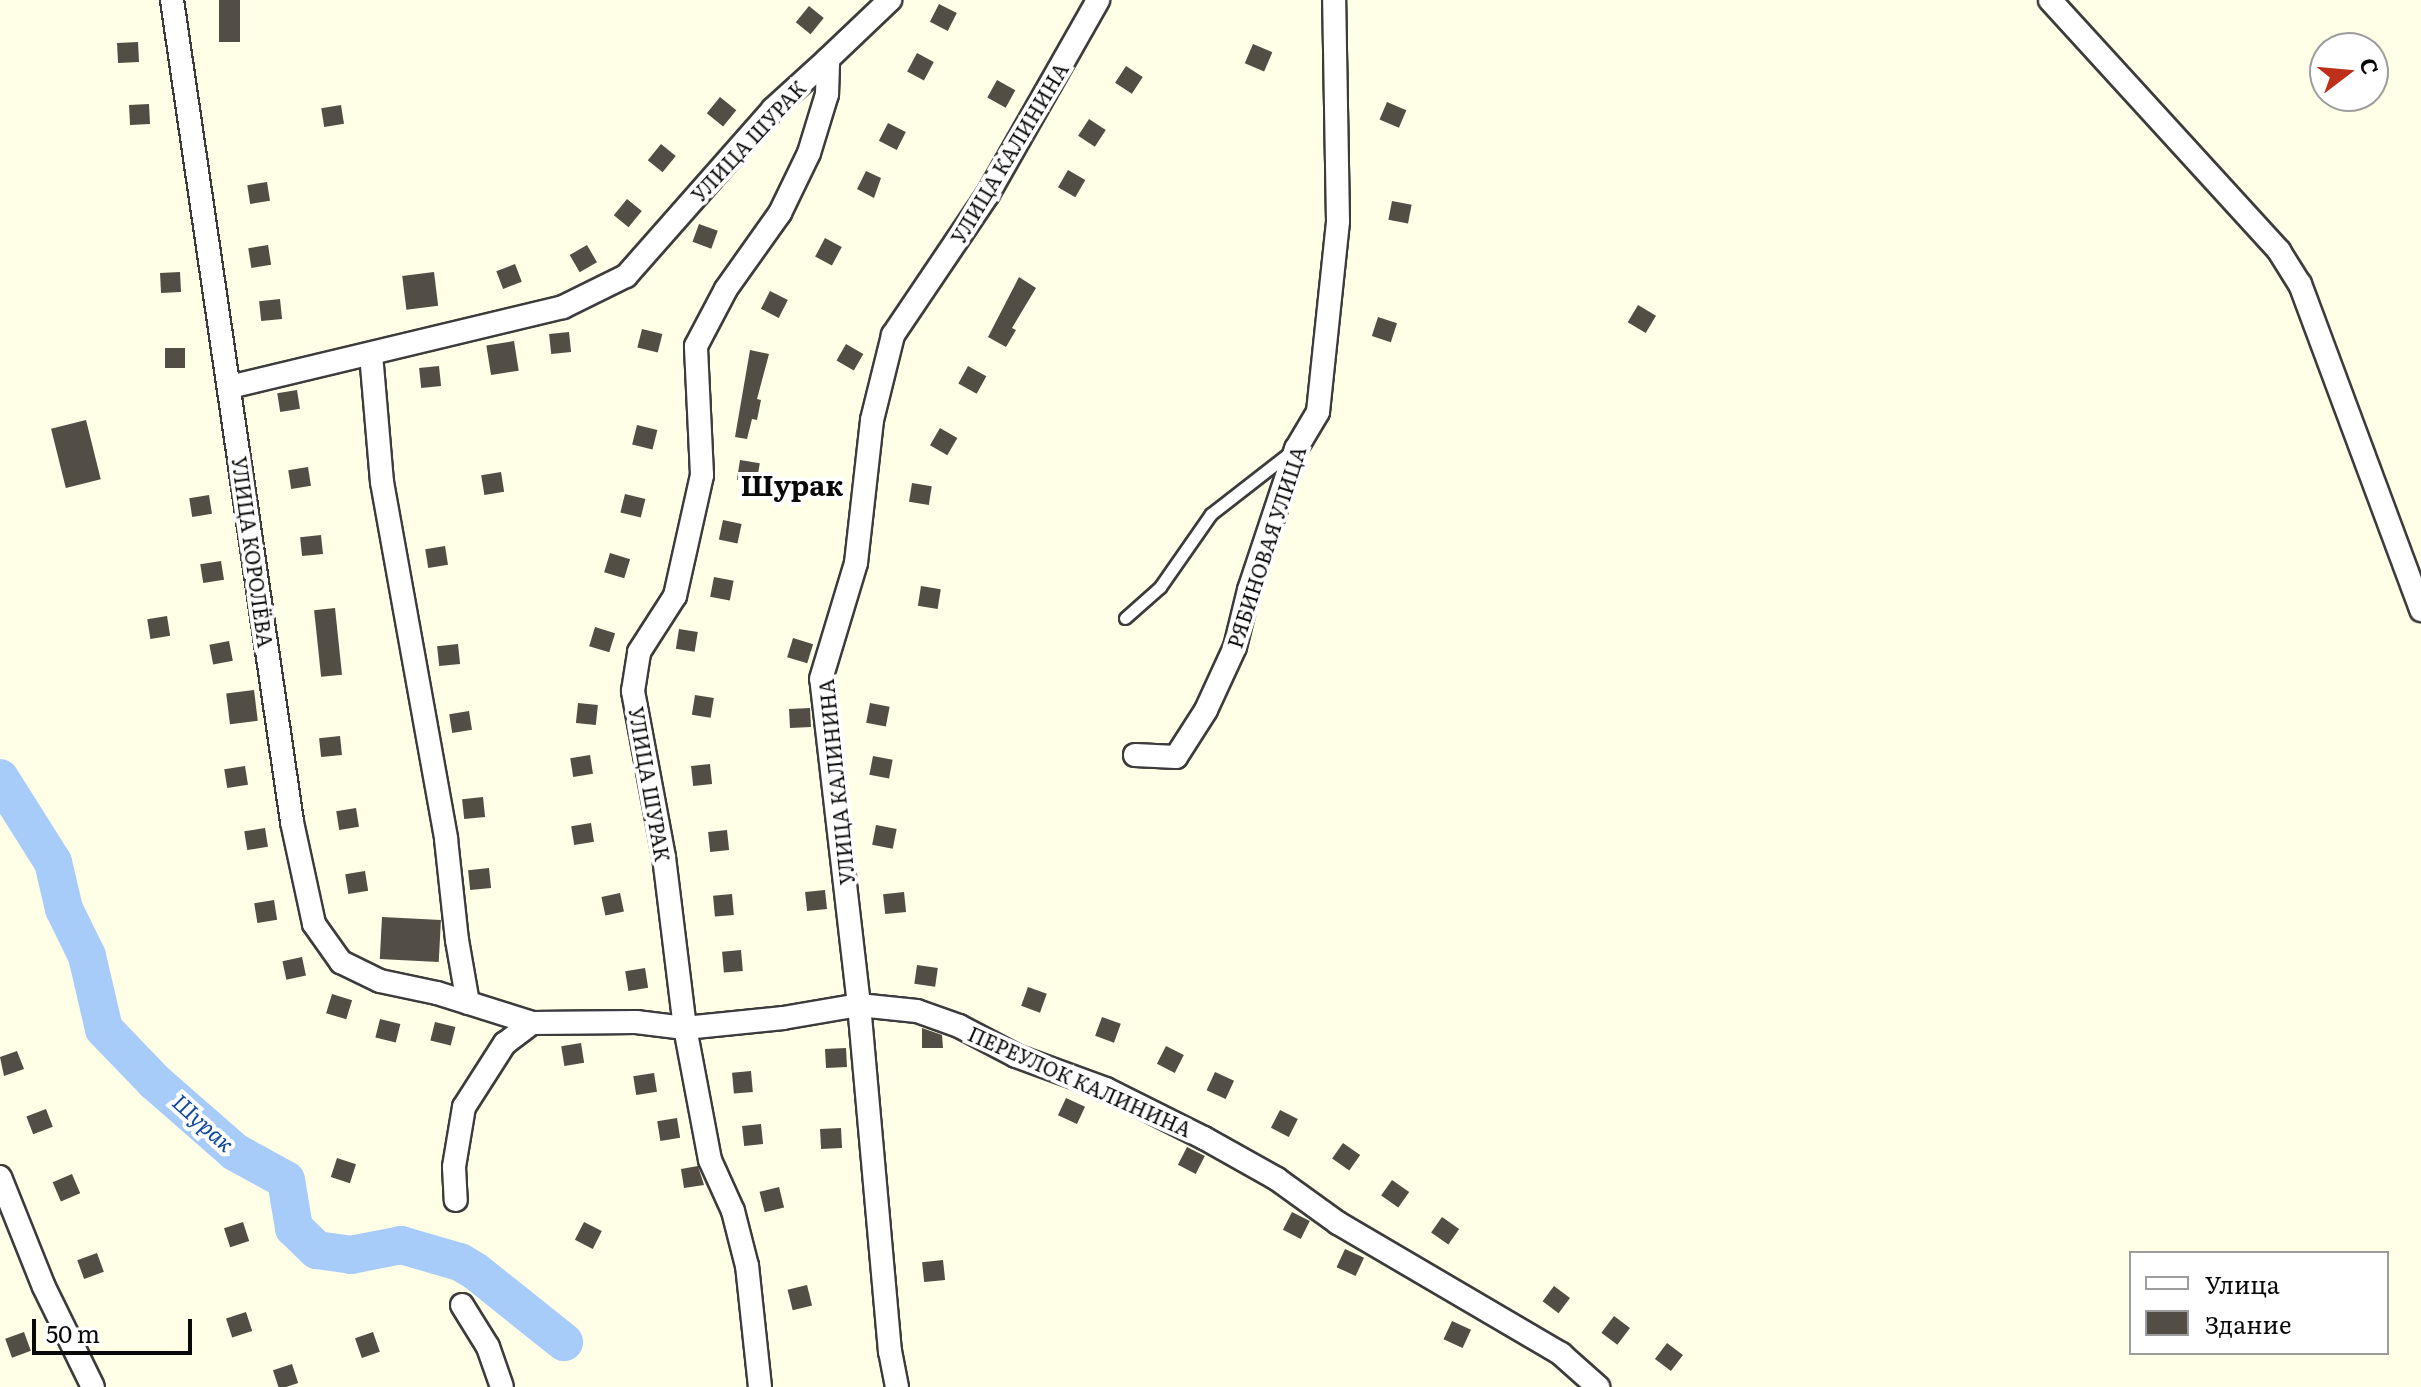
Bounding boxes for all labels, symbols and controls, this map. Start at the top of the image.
north arrow [2309,32,2389,112]
text: С [2353,54,2389,78]
street label: УЛИЦА КАЛИНИНА [945,58,1073,248]
street label: УЛИЦА ШУРАК [686,76,810,206]
street label: РЯБИНОВАЯ УЛИЦА [1222,443,1310,651]
street label: УЛИЦА КОРОЛЁВА [228,455,278,649]
district label: Шурак [741,467,843,501]
street label: УЛИЦА КАЛИНИНА [813,678,859,886]
street label: УЛИЦА ШУРАК [625,705,675,863]
street label: ПЕРЕУЛОК КАЛИНИНА [965,1021,1195,1141]
water label: Шурак [168,1088,240,1156]
legend [2129,1251,2389,1355]
text: Улица [2205,1266,2280,1301]
scale bar [36,1303,196,1353]
text: Здание [2205,1306,2291,1341]
text: 50 m [46,1315,100,1350]

